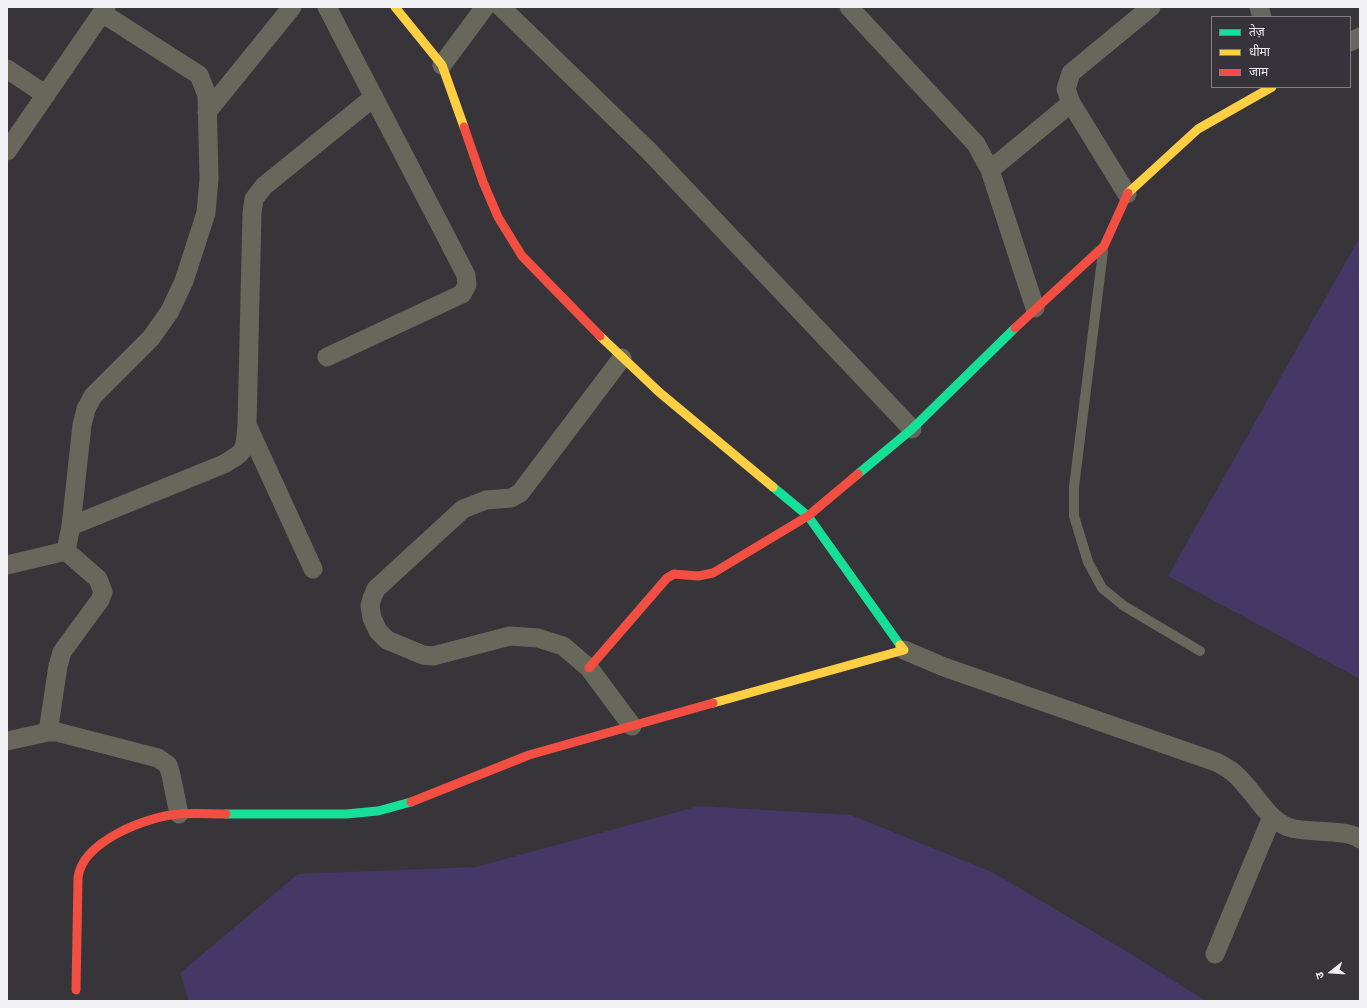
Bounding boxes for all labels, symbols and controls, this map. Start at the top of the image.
legend [1211,16,1351,88]
text: तेज़ [1249,24,1265,39]
text: धीमा [1249,44,1270,59]
text: जाम [1249,64,1268,79]
north arrow [1311,952,1351,992]
text: उ [1312,971,1326,981]

